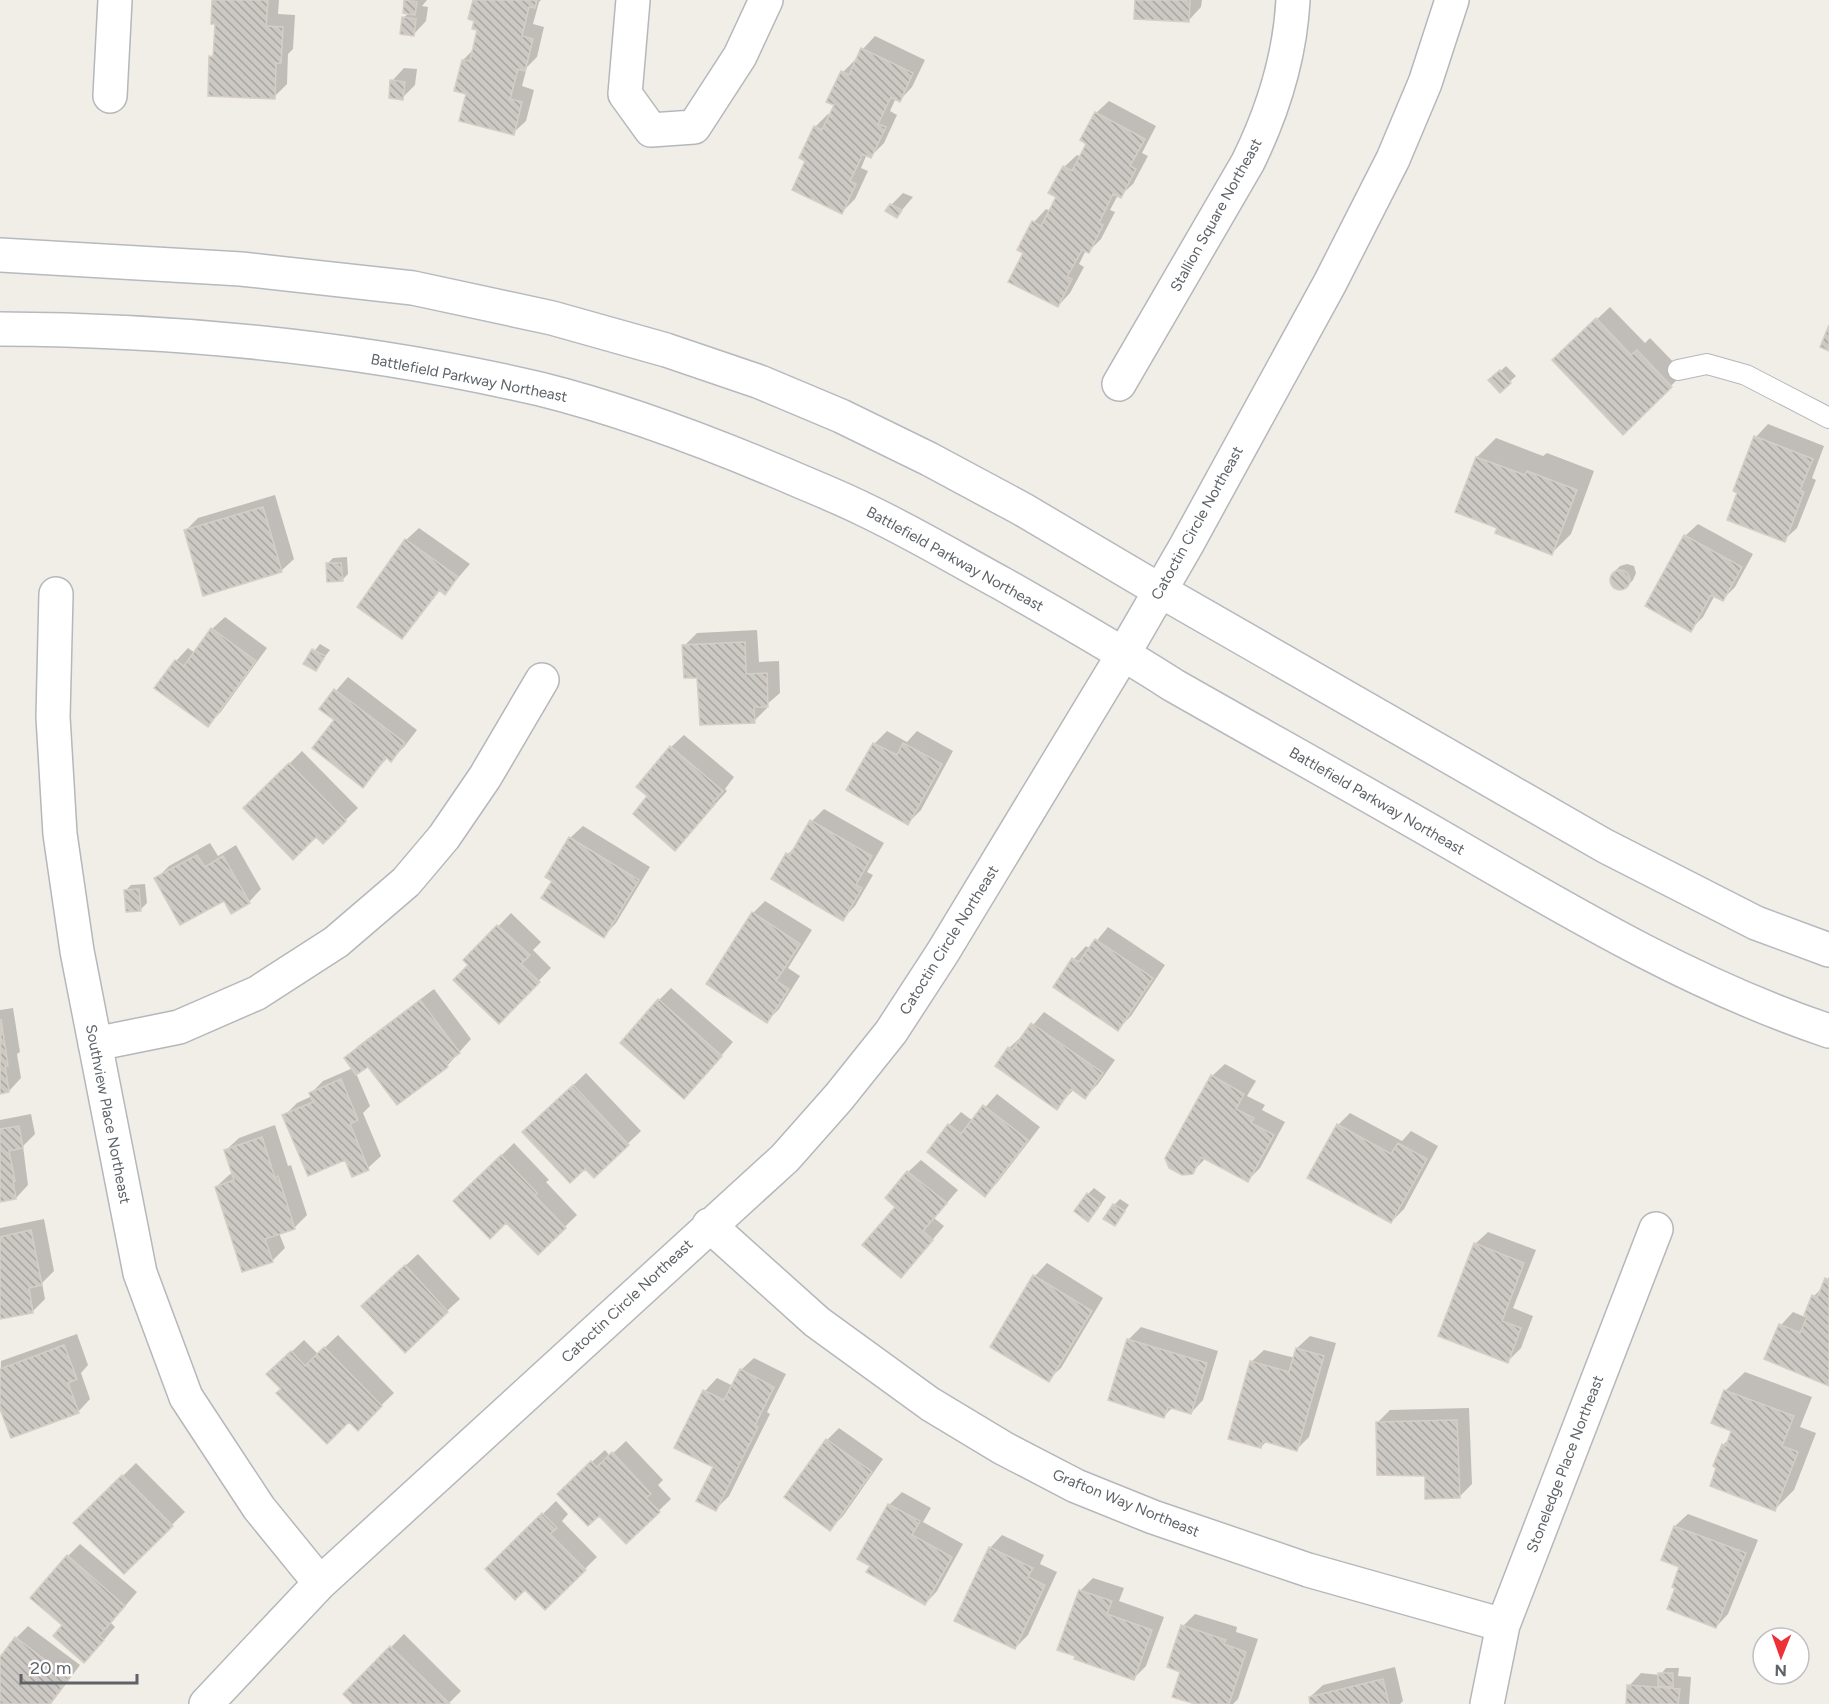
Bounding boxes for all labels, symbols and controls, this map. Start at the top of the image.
street label: Stallion Square Northeast [1166,135,1266,295]
street label: Battlefield Parkway Northeast [369,350,569,406]
street label: Catoctin Circle Northeast [1147,443,1247,603]
street label: Battlefield Parkway Northeast [863,503,1047,615]
street label: Battlefield Parkway Northeast [1286,743,1468,859]
street label: Catoctin Circle Northeast [896,862,1003,1018]
street label: Southview Place Northeast [82,1023,134,1206]
street label: Catoctin Circle Northeast [558,1235,697,1366]
street label: Stoneledge Place Northeast [1523,1372,1607,1555]
street label: Grafton Way Northeast [1050,1465,1202,1541]
north arrow [1751,1626,1811,1686]
scale bar [21,1647,136,1685]
text: 20 m [30,1657,71,1679]
text: N [1774,1661,1787,1680]

